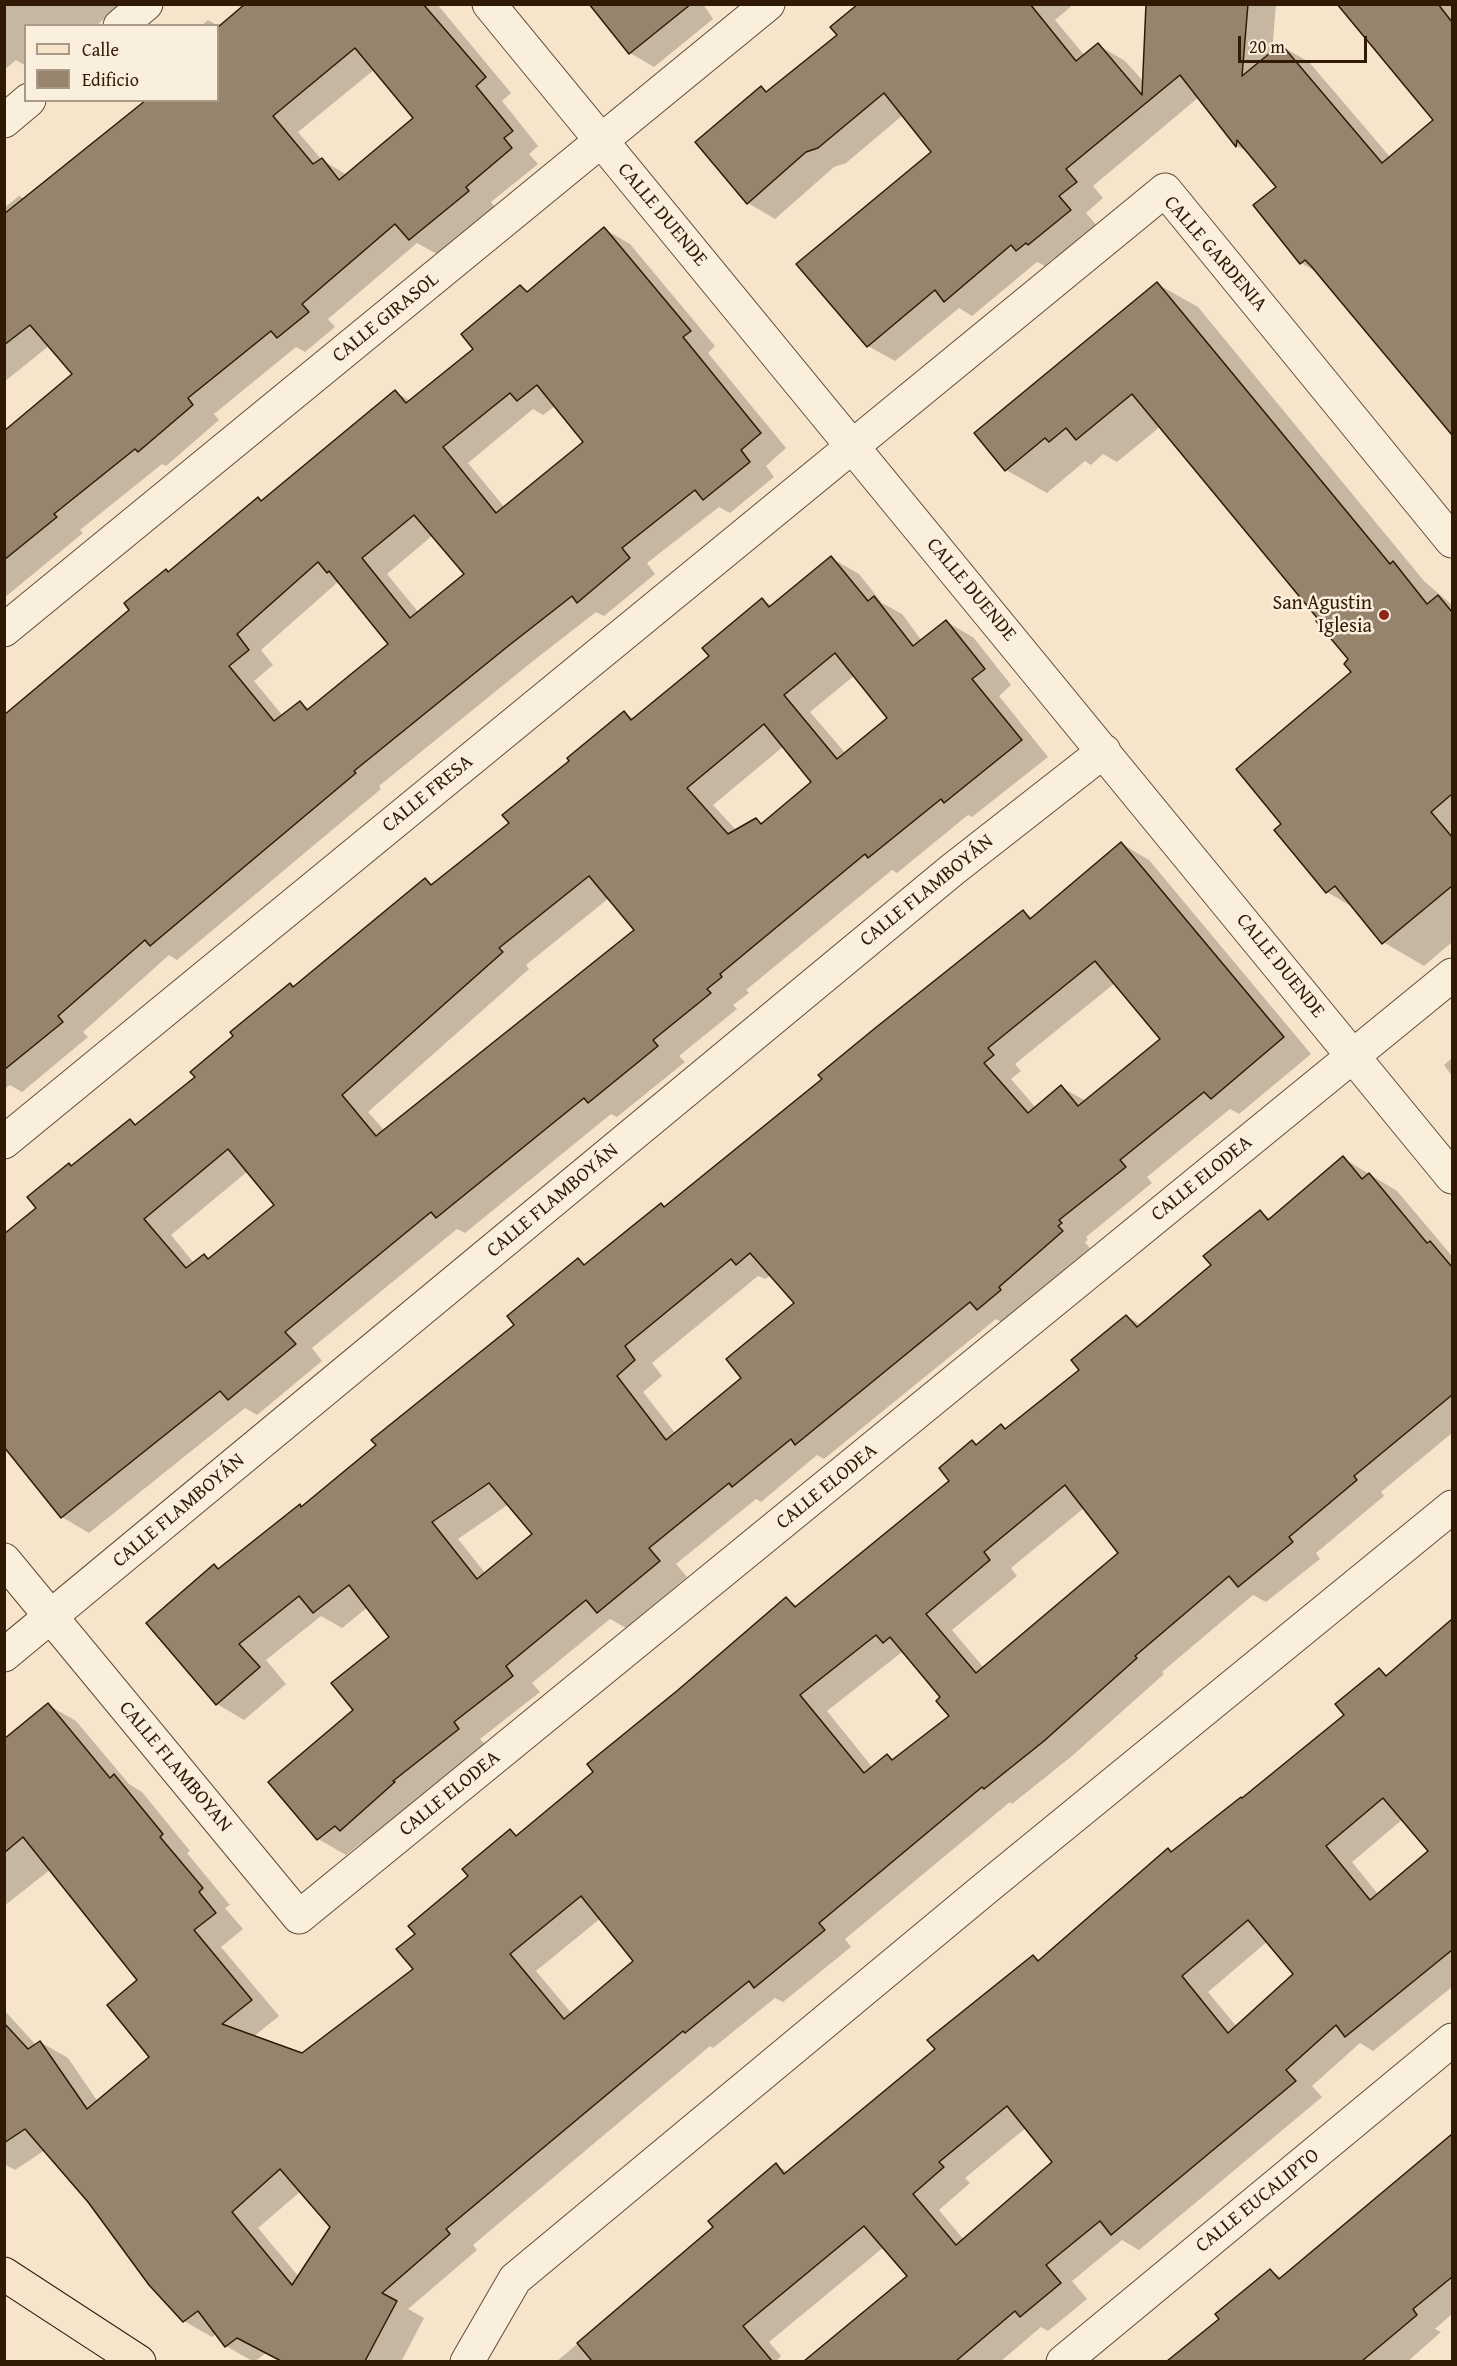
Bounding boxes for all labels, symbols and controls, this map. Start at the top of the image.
legend [24,24,219,102]
scale bar [1241,24,1370,62]
text: 20 m [1249,33,1285,60]
text: Calle [82,36,119,63]
text: Edificio [82,66,139,93]
street label: CALLE DUENDE [612,159,712,271]
street label: CALLE GARDENIA [1158,191,1272,317]
street label: CALLE GIRASOL [328,268,444,368]
street label: CALLE DUENDE [921,534,1021,646]
place label: San Agustin Iglesia [1272,592,1372,639]
marker: San Agustin Iglesia [1377,608,1391,622]
street label: CALLE FRESA [378,750,478,838]
street label: CALLE FLAMBOYÁN [855,830,999,952]
street label: CALLE DUENDE [1231,909,1329,1023]
street label: CALLE ELODEA [1147,1131,1257,1227]
street label: CALLE FLAMBOYÁN [482,1139,624,1263]
street label: CALLE ELODEA [772,1439,882,1535]
street label: CALLE FLAMBOYÁN [108,1449,250,1573]
street label: CALLE FLAMBOYAN [113,1697,237,1837]
street label: CALLE ELODEA [395,1746,505,1842]
street label: CALLE EUCALIPTO [1191,2144,1325,2258]

